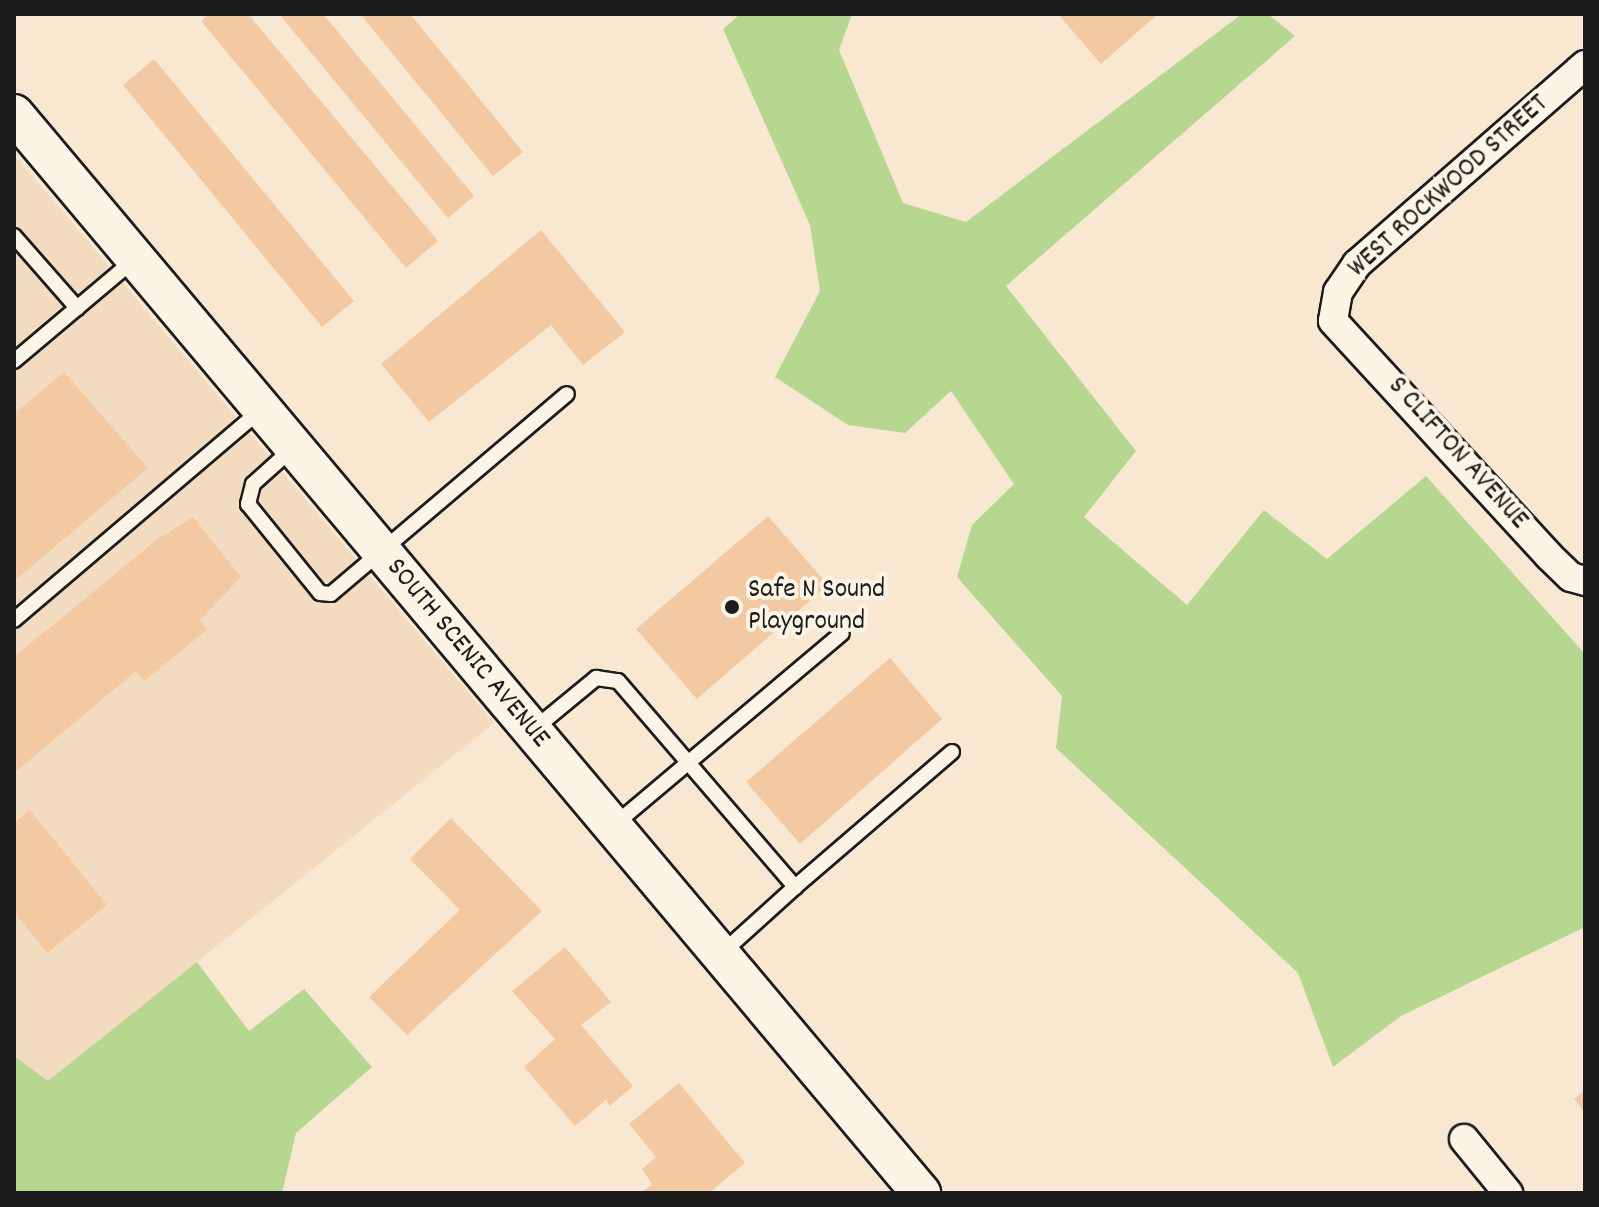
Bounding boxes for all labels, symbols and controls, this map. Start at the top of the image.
street label: WEST ROCKWOOD STREET [1342,88,1556,286]
street label: S CLIFTON AVENUE [1380,371,1534,537]
street label: SOUTH SCENIC AVENUE [378,552,556,756]
place label: Safe N Sound Playground [748,574,885,640]
marker: Safe N Sound Playground [723,598,741,616]

